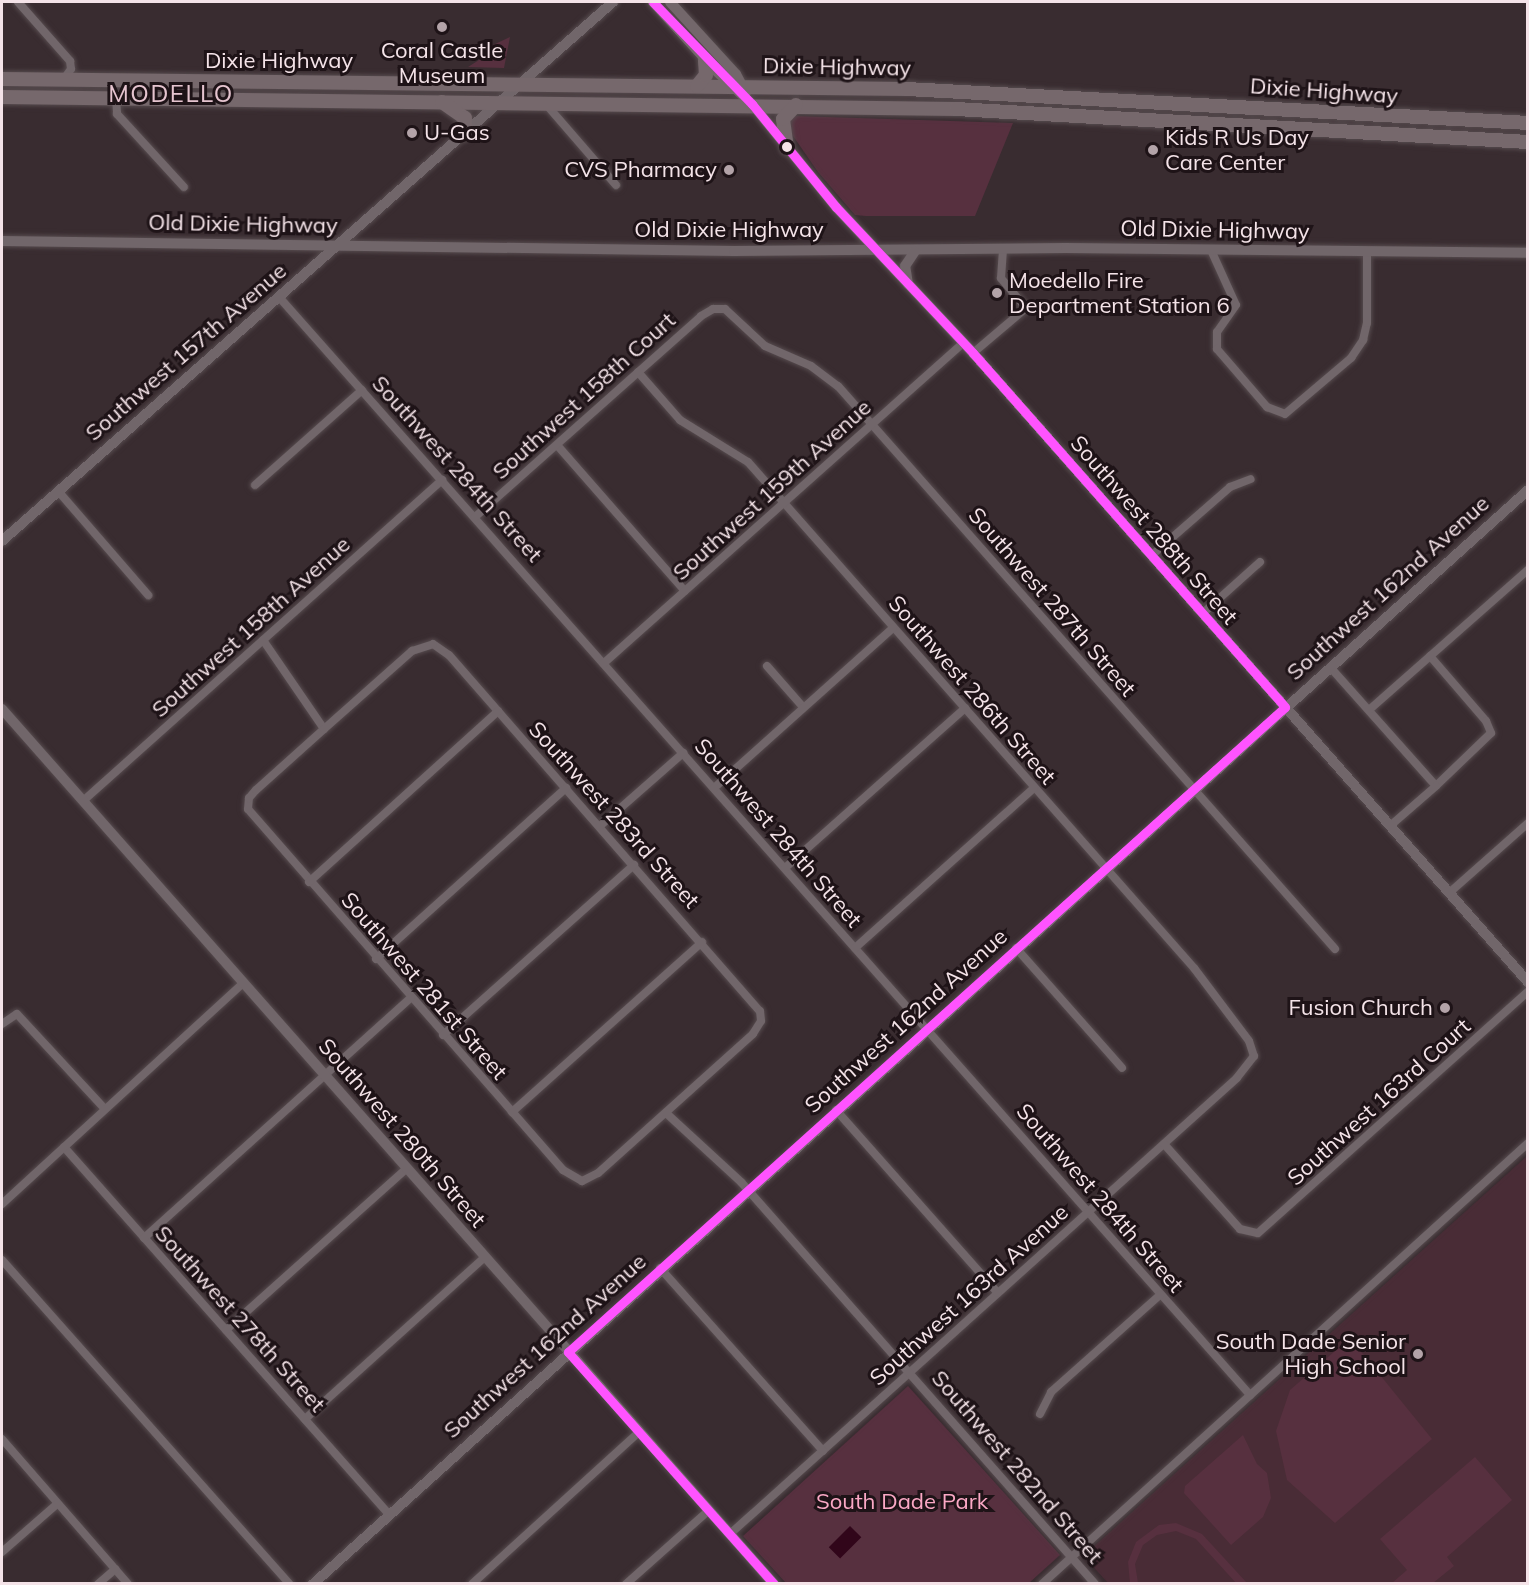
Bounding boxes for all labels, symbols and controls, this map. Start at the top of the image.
marker: Coral Castle Museum [435,20,449,34]
place label: Coral Castle Museum [381,37,503,88]
street label: Dixie Highway [205,48,353,74]
street label: Dixie Highway [763,53,911,81]
street label: Dixie Highway [1249,73,1399,109]
district label: MODELLO [108,80,234,108]
place label: U-Gas [424,120,490,146]
place label: Kids R Us Day Care Center [1165,124,1309,176]
marker: U-Gas [405,126,419,140]
unlabelled marker [781,141,793,153]
marker: Kids R Us Day Care Center [1146,143,1160,157]
place label: CVS Pharmacy [564,157,717,183]
marker: CVS Pharmacy [722,163,736,177]
street label: Old Dixie Highway [148,209,338,239]
street label: Old Dixie Highway [1120,215,1310,245]
street label: Old Dixie Highway [634,217,824,243]
street label: Southwest 157th Avenue [80,258,292,446]
place label: Moedello Fire Department Station 6 [1009,267,1230,318]
marker: Moedello Fire Department Station 6 [990,286,1004,300]
street label: Southwest 158th Court [487,307,681,485]
street label: Southwest 284th Street [366,370,548,568]
street label: Southwest 159th Avenue [668,394,876,586]
street label: Southwest 288th Street [1065,430,1243,630]
street label: Southwest 162nd Avenue [1282,490,1494,686]
street label: Southwest 287th Street [963,502,1141,702]
street label: Southwest 158th Avenue [147,531,355,723]
street label: Southwest 286th Street [883,590,1061,790]
street label: Southwest 283rd Street [523,716,705,914]
street label: Southwest 284th Street [689,733,867,933]
street label: Southwest 281st Street [336,887,512,1085]
street label: Southwest 162nd Avenue [800,923,1012,1119]
place label: Fusion Church [1289,995,1433,1021]
marker: Fusion Church [1438,1001,1452,1015]
street label: Southwest 163rd Court [1282,1013,1476,1191]
street label: Southwest 280th Street [313,1033,491,1233]
street label: Southwest 284th Street [1011,1098,1189,1298]
street label: Southwest 163rd Avenue [864,1199,1074,1391]
street label: Southwest 278th Street [149,1220,331,1418]
street label: Southwest 162nd Avenue [439,1248,651,1444]
place label: South Dade Senior High School [1216,1328,1406,1380]
marker: South Dade Senior High School [1411,1347,1425,1361]
street label: Southwest 282nd Street [926,1365,1108,1569]
park label: South Dade Park [816,1489,988,1515]

